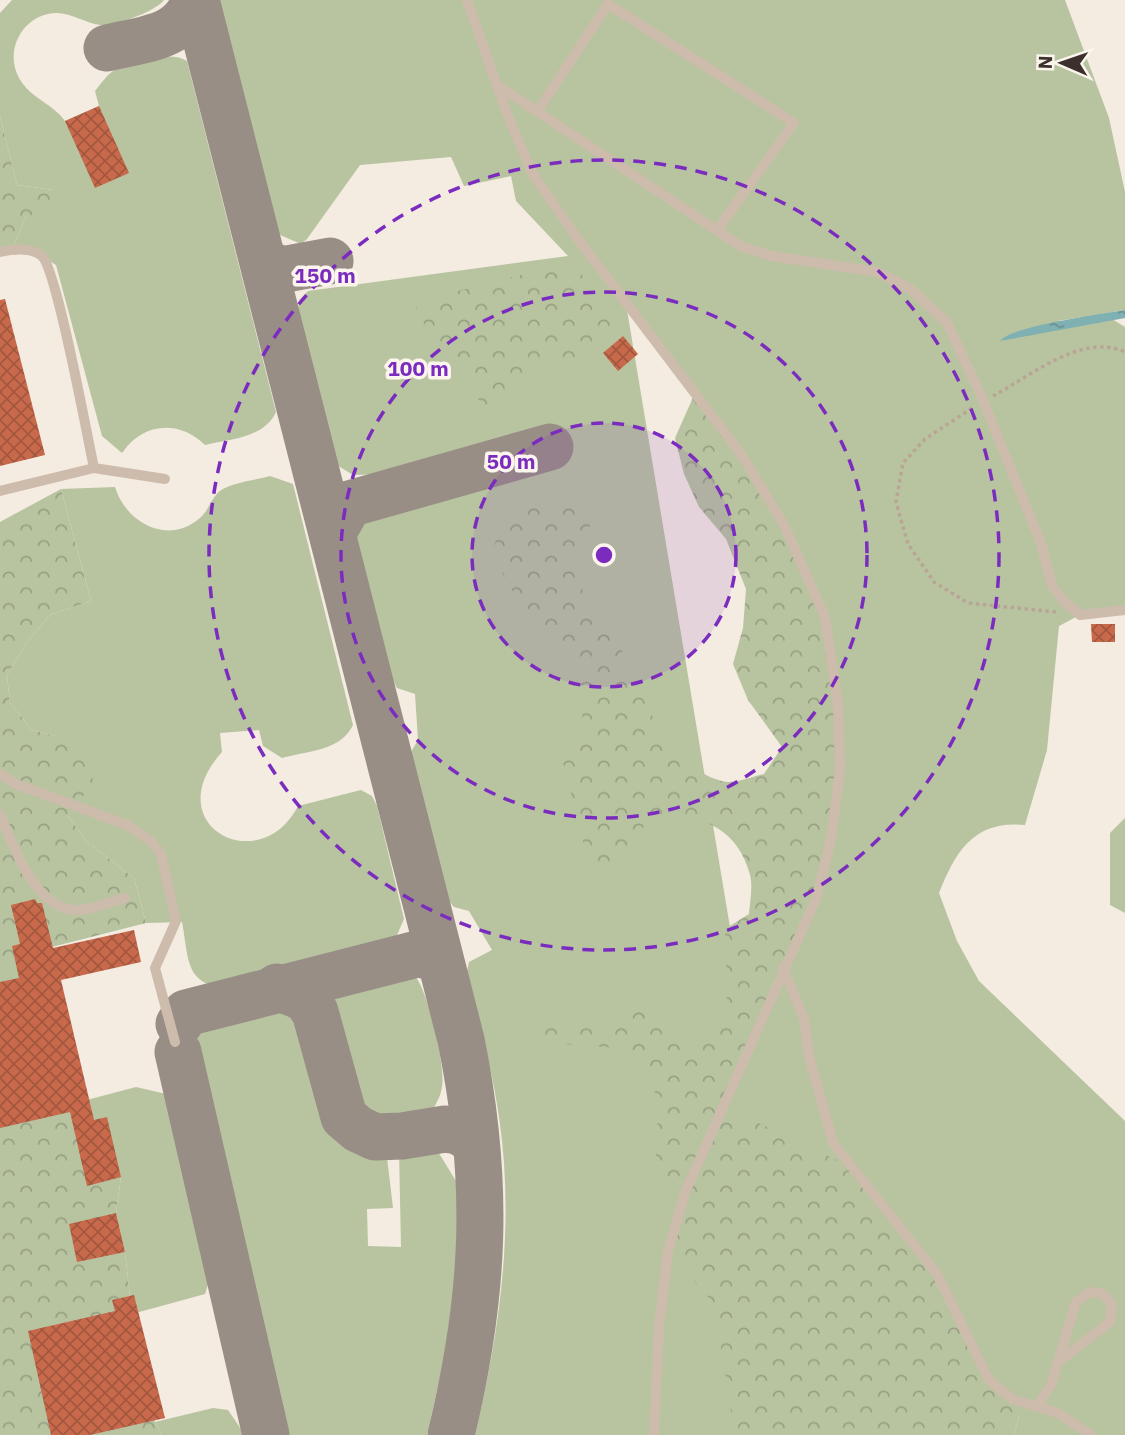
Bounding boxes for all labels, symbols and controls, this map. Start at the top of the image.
north arrow [1027,28,1097,98]
text: N [1033,55,1057,70]
text: 150 m [294,261,356,289]
text: 100 m [387,354,449,382]
text: 50 m [487,447,535,475]
centre of rings [592,543,616,567]

